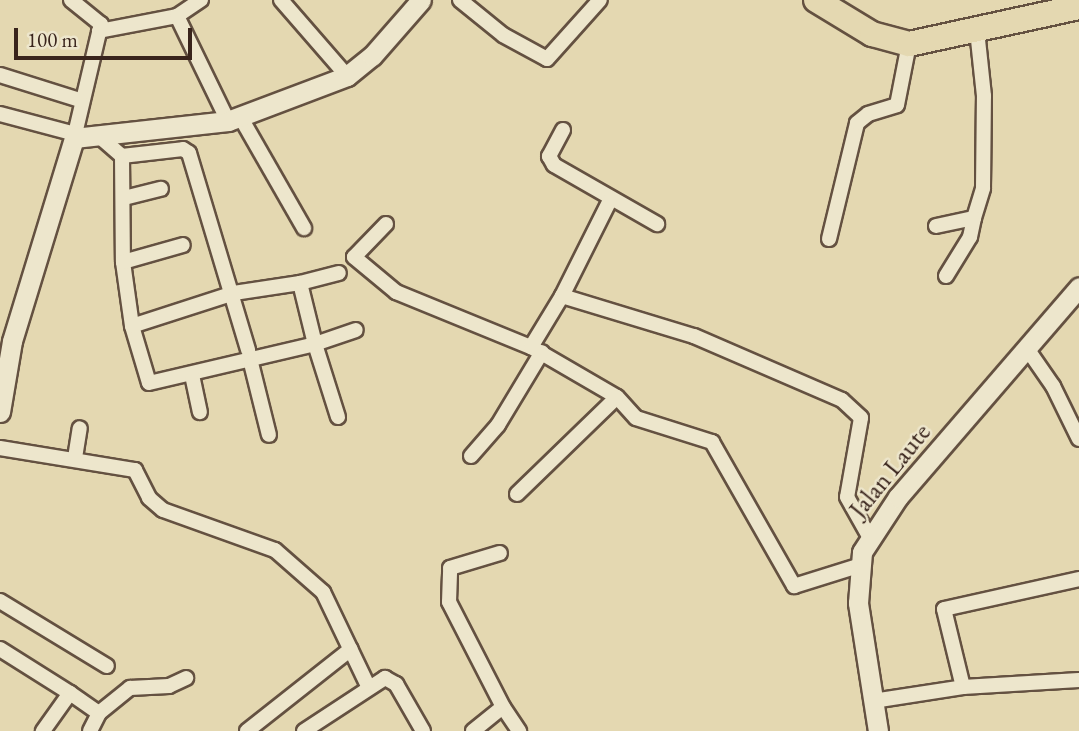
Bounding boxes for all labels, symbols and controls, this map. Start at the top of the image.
scale bar [18,14,196,58]
text: 100 m [27,26,78,53]
street label: Jalan Laute [843,418,937,524]

